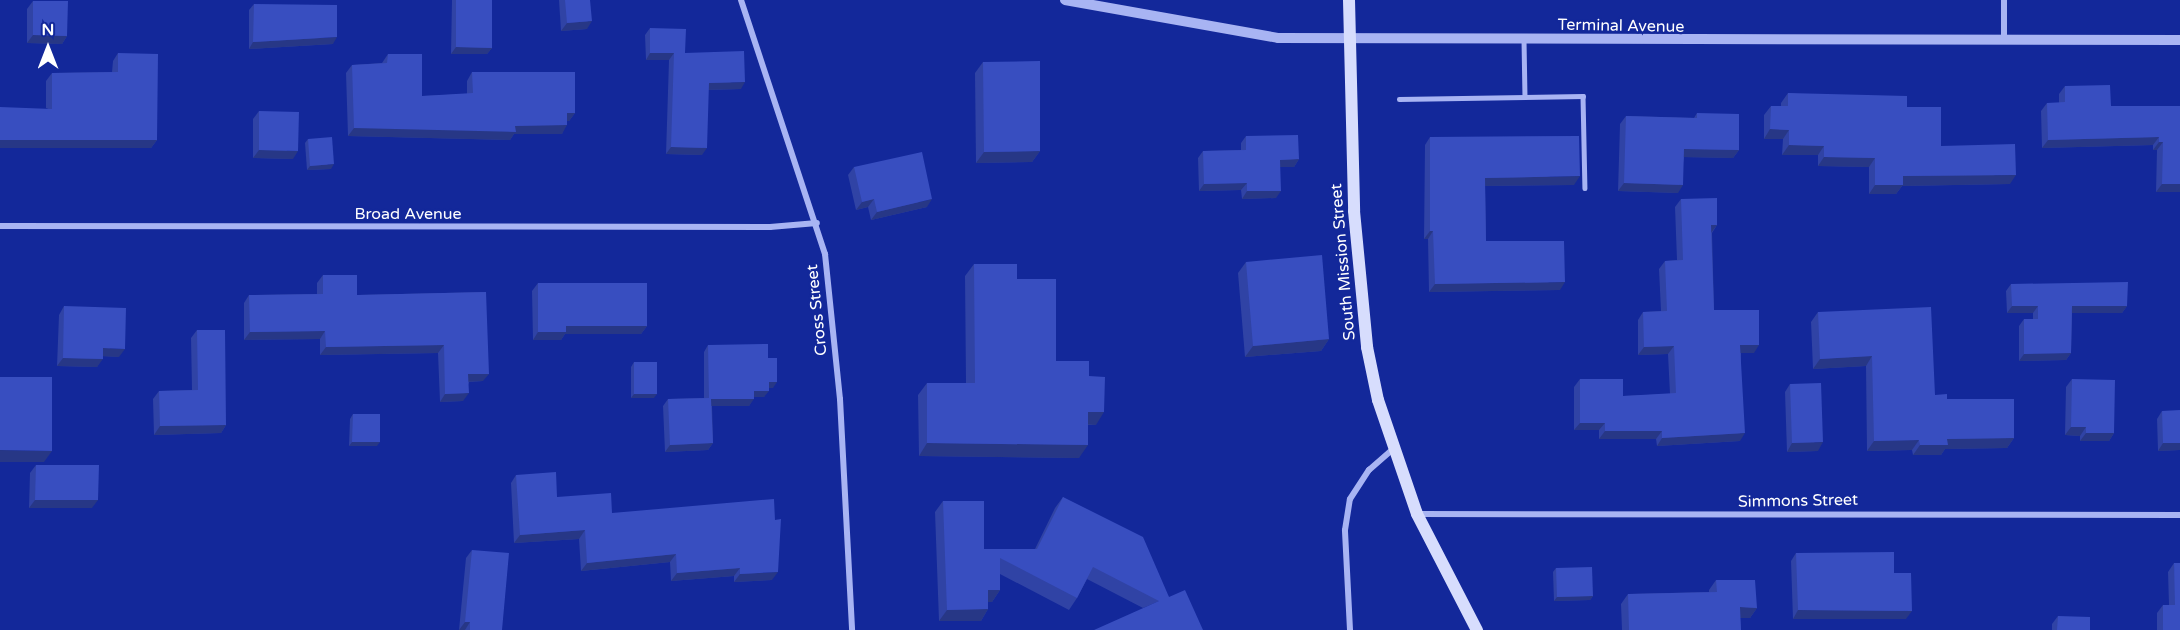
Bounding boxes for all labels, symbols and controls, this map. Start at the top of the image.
street label: Terminal Avenue [1557,15,1685,37]
north arrow [18,18,78,78]
text: N [42,20,54,40]
street label: South Mission Street [1327,183,1359,341]
street label: Broad Avenue [354,204,462,224]
street label: Cross Street [803,263,831,357]
street label: Simmons Street [1738,490,1858,512]

